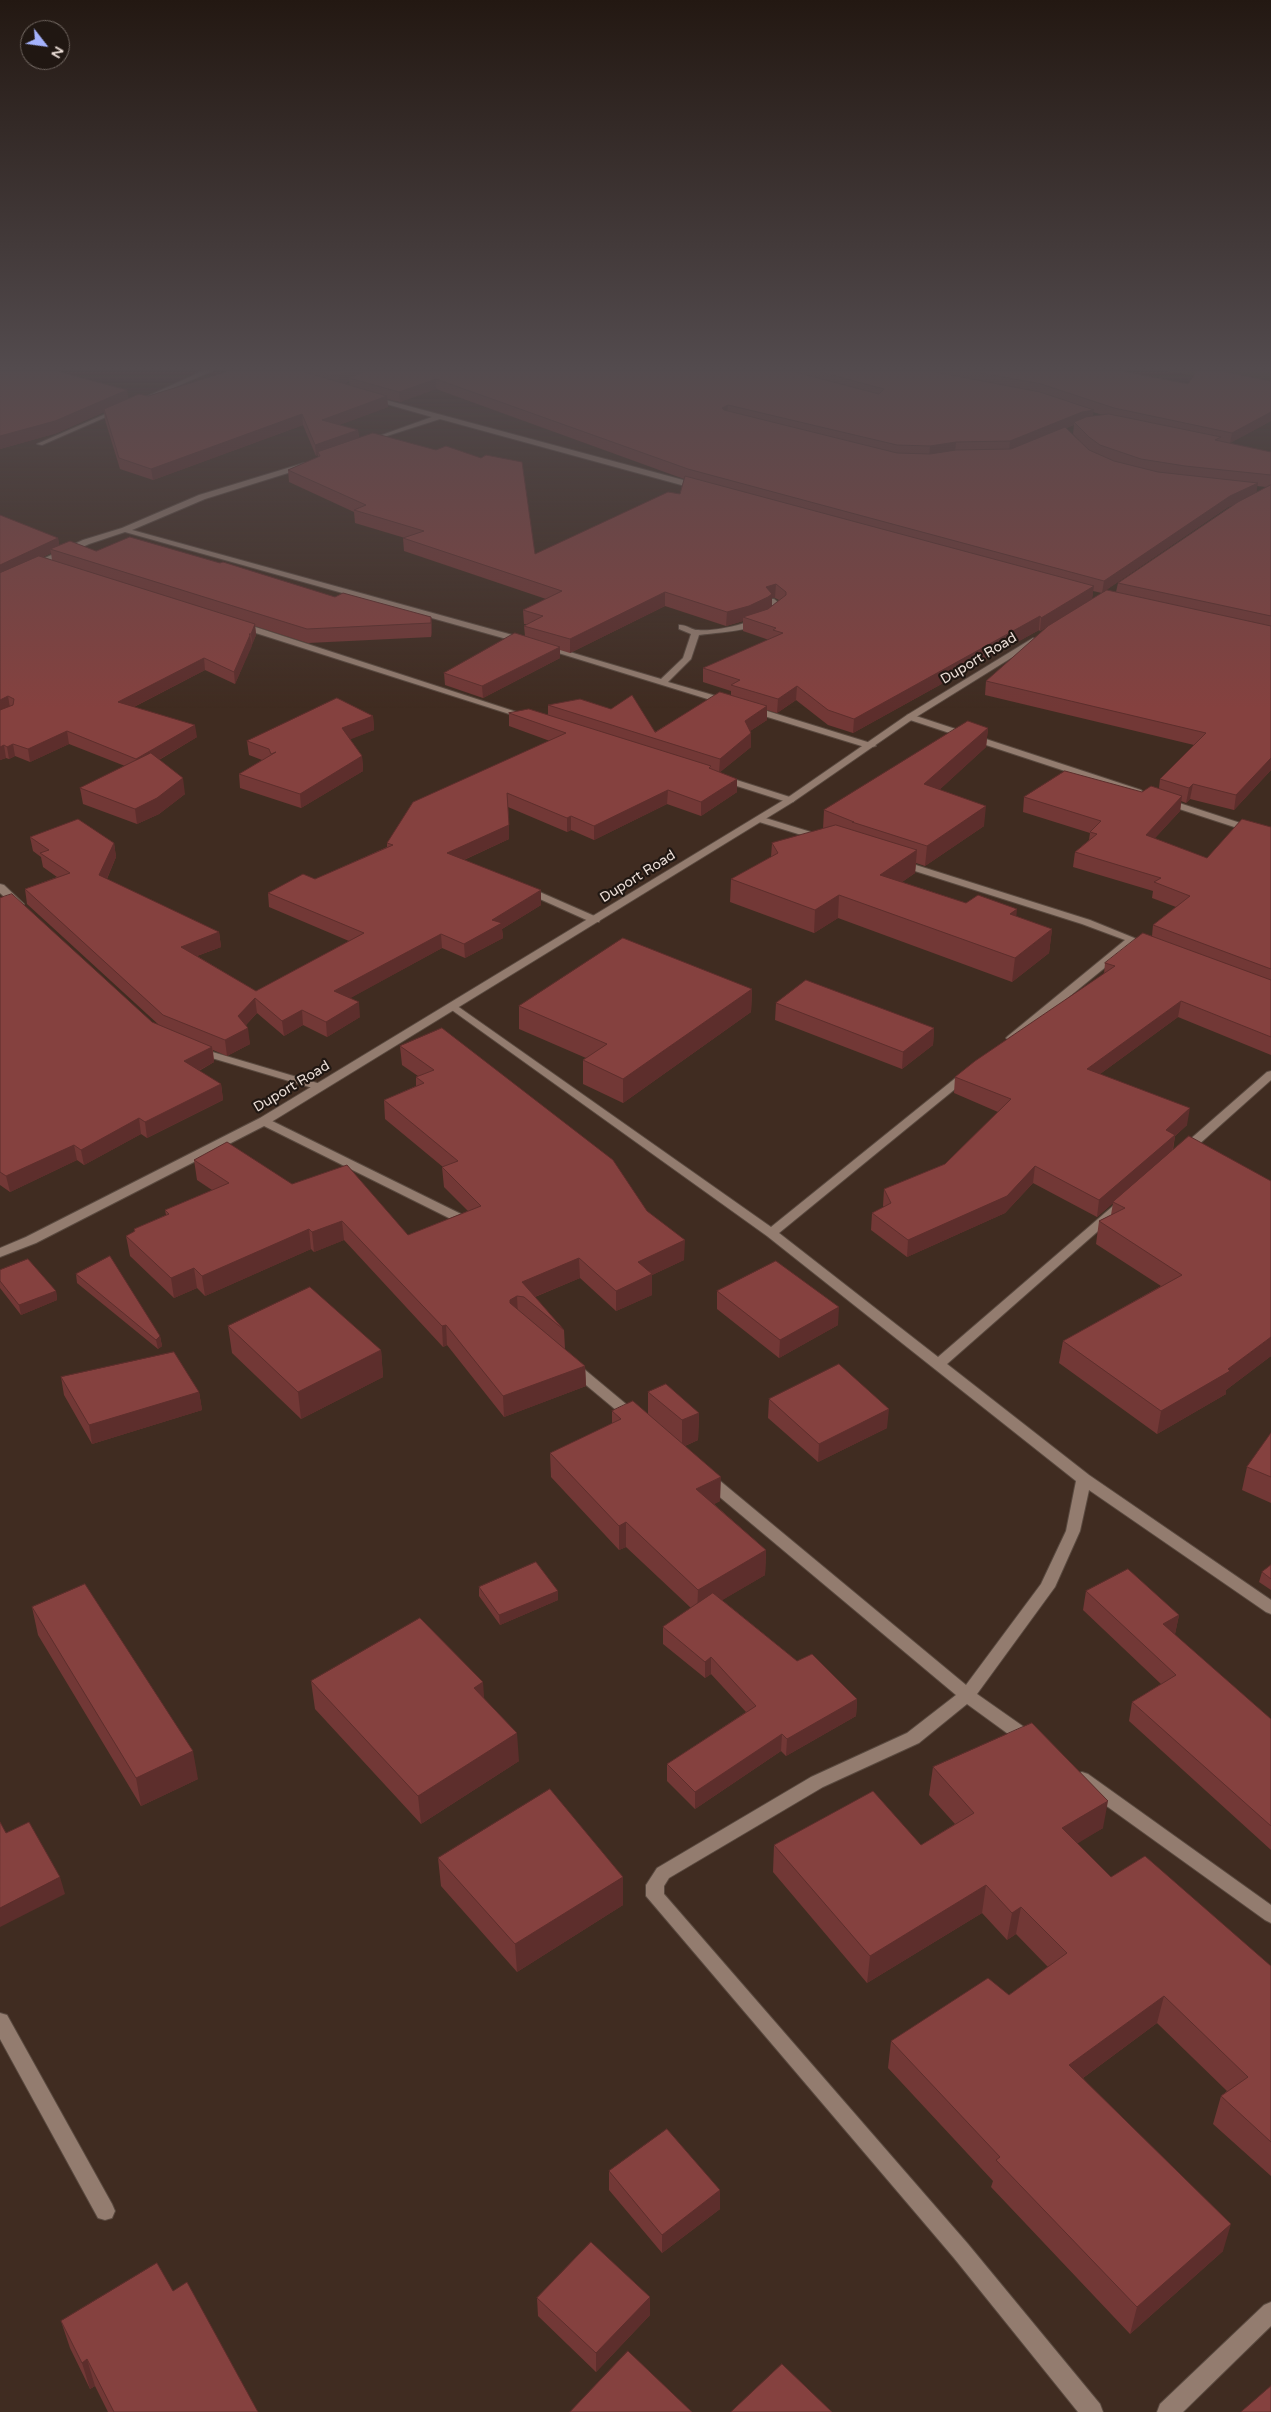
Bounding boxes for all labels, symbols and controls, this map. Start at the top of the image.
north arrow [20,20,70,70]
text: N [47,43,68,61]
street label: Duport Road [938,630,1020,688]
street label: Duport Road [597,847,679,907]
street label: Duport Road [251,1058,333,1116]

